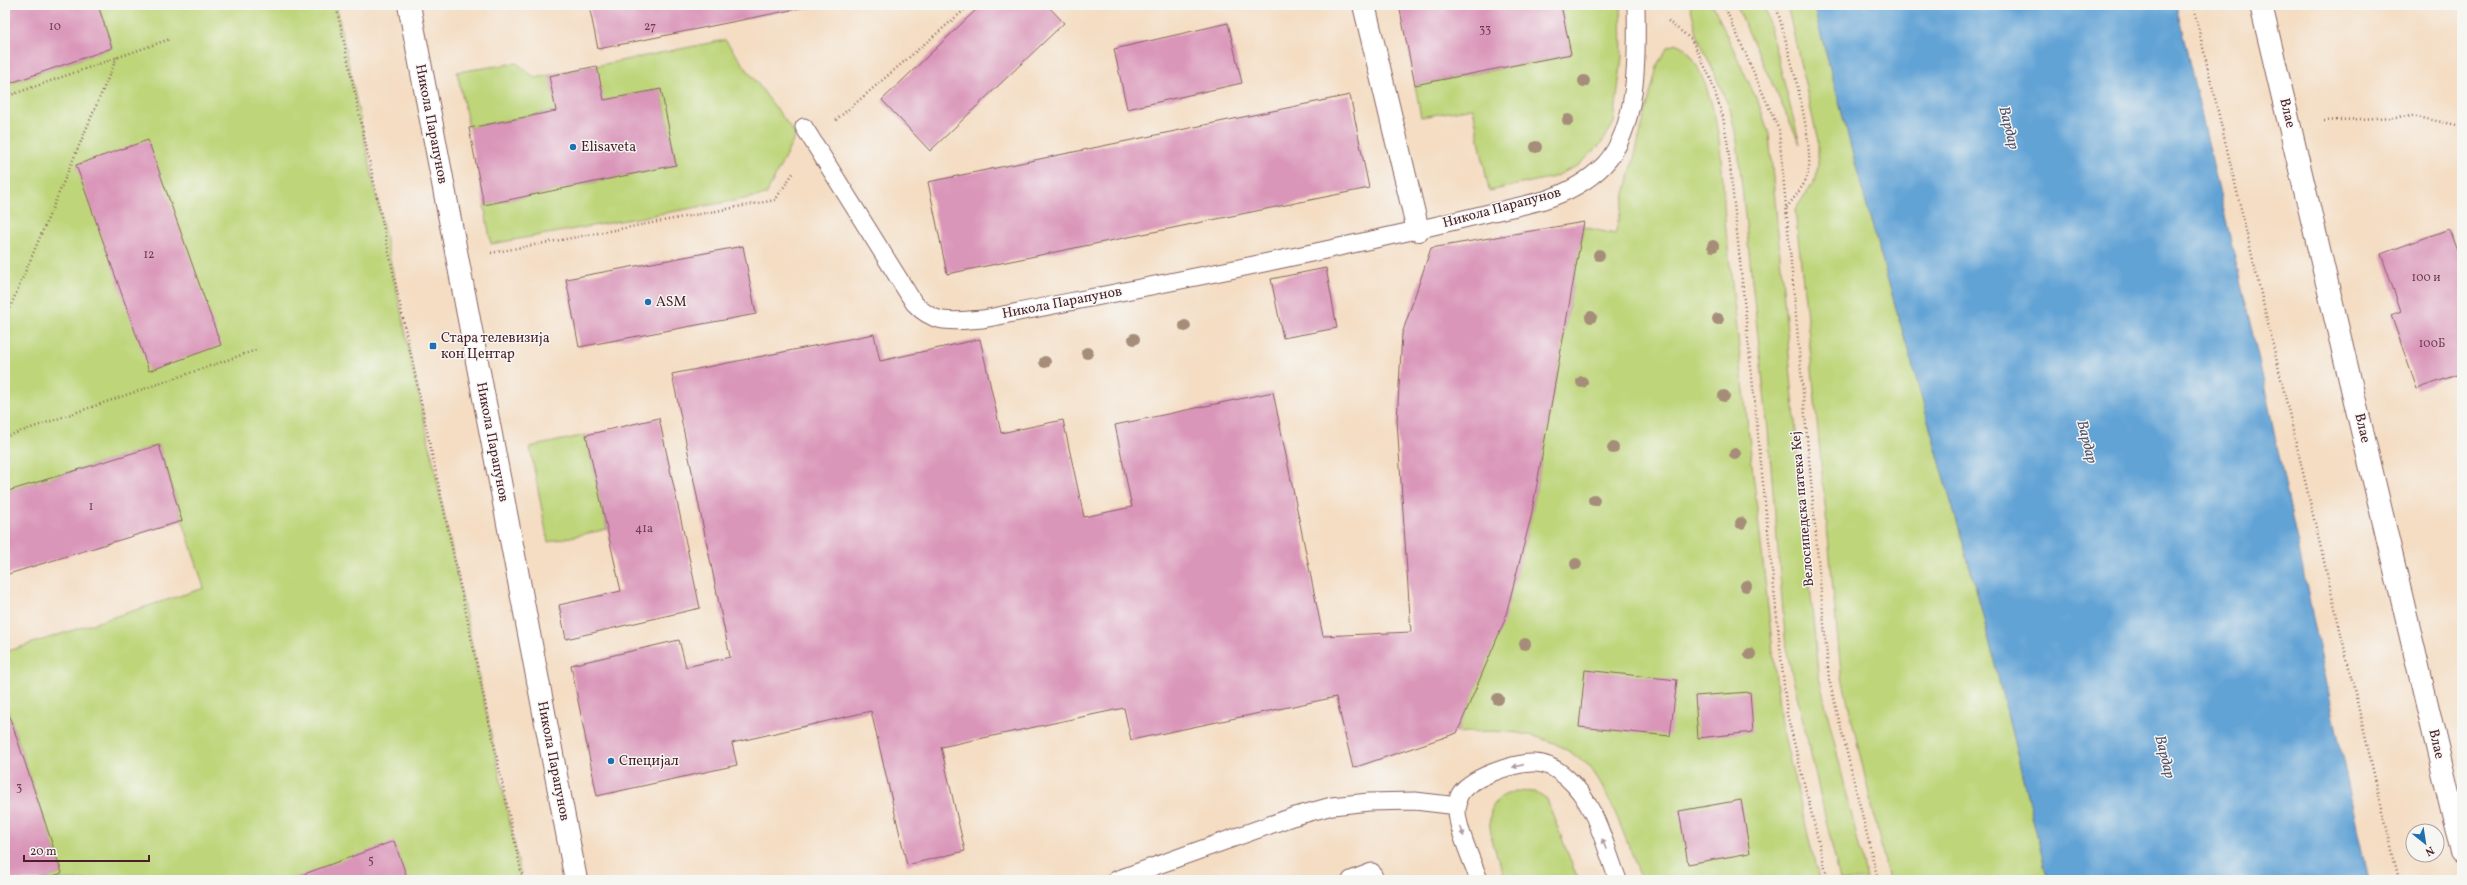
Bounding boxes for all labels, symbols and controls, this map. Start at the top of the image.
house number: 10 [49,19,61,35]
house number: 27 [644,19,656,35]
house number: 33 [1479,22,1491,38]
street label: Никола Парапунов [410,62,452,186]
street label: Влае [2274,96,2300,130]
water label: Вардар [1992,104,2024,152]
place label: Elisaveta [581,138,636,157]
marker: Elisaveta [568,142,578,152]
street label: Никола Парапунов [1441,183,1563,233]
house number: 12 [143,247,155,263]
house number: 100 и [2411,270,2441,286]
street label: Никола Парапунов [1000,282,1124,324]
place label: ASM [656,293,687,312]
marker: ASM [643,297,653,307]
place label: Стара телевизија кон Центар [441,329,550,364]
house number: 100Б [2419,336,2445,352]
marker: Стара телевизија кон Центар [428,341,438,351]
street label: Никола Парапунов [471,380,513,504]
street label: Влае [2349,411,2375,445]
water label: Вардар [2070,418,2102,466]
street label: Велосипедска патека Кеј [1787,430,1819,588]
house number: 1 [89,499,93,515]
house number: 41a [635,521,653,537]
street label: Никола Парапунов [532,699,574,823]
street label: Влае [2423,727,2449,761]
water label: Вардар [2148,733,2180,781]
place label: Специјал [619,752,679,771]
marker: Специјал [606,756,616,766]
one-way arrow [1512,764,1524,770]
house number: 3 [16,780,22,796]
north arrow [2405,823,2445,863]
one-way arrow [1459,825,1465,837]
scale bar [24,837,149,863]
one-way arrow [1600,837,1606,849]
text: N [2422,842,2436,859]
text: 20 m [30,844,57,860]
house number: 5 [368,853,374,869]

